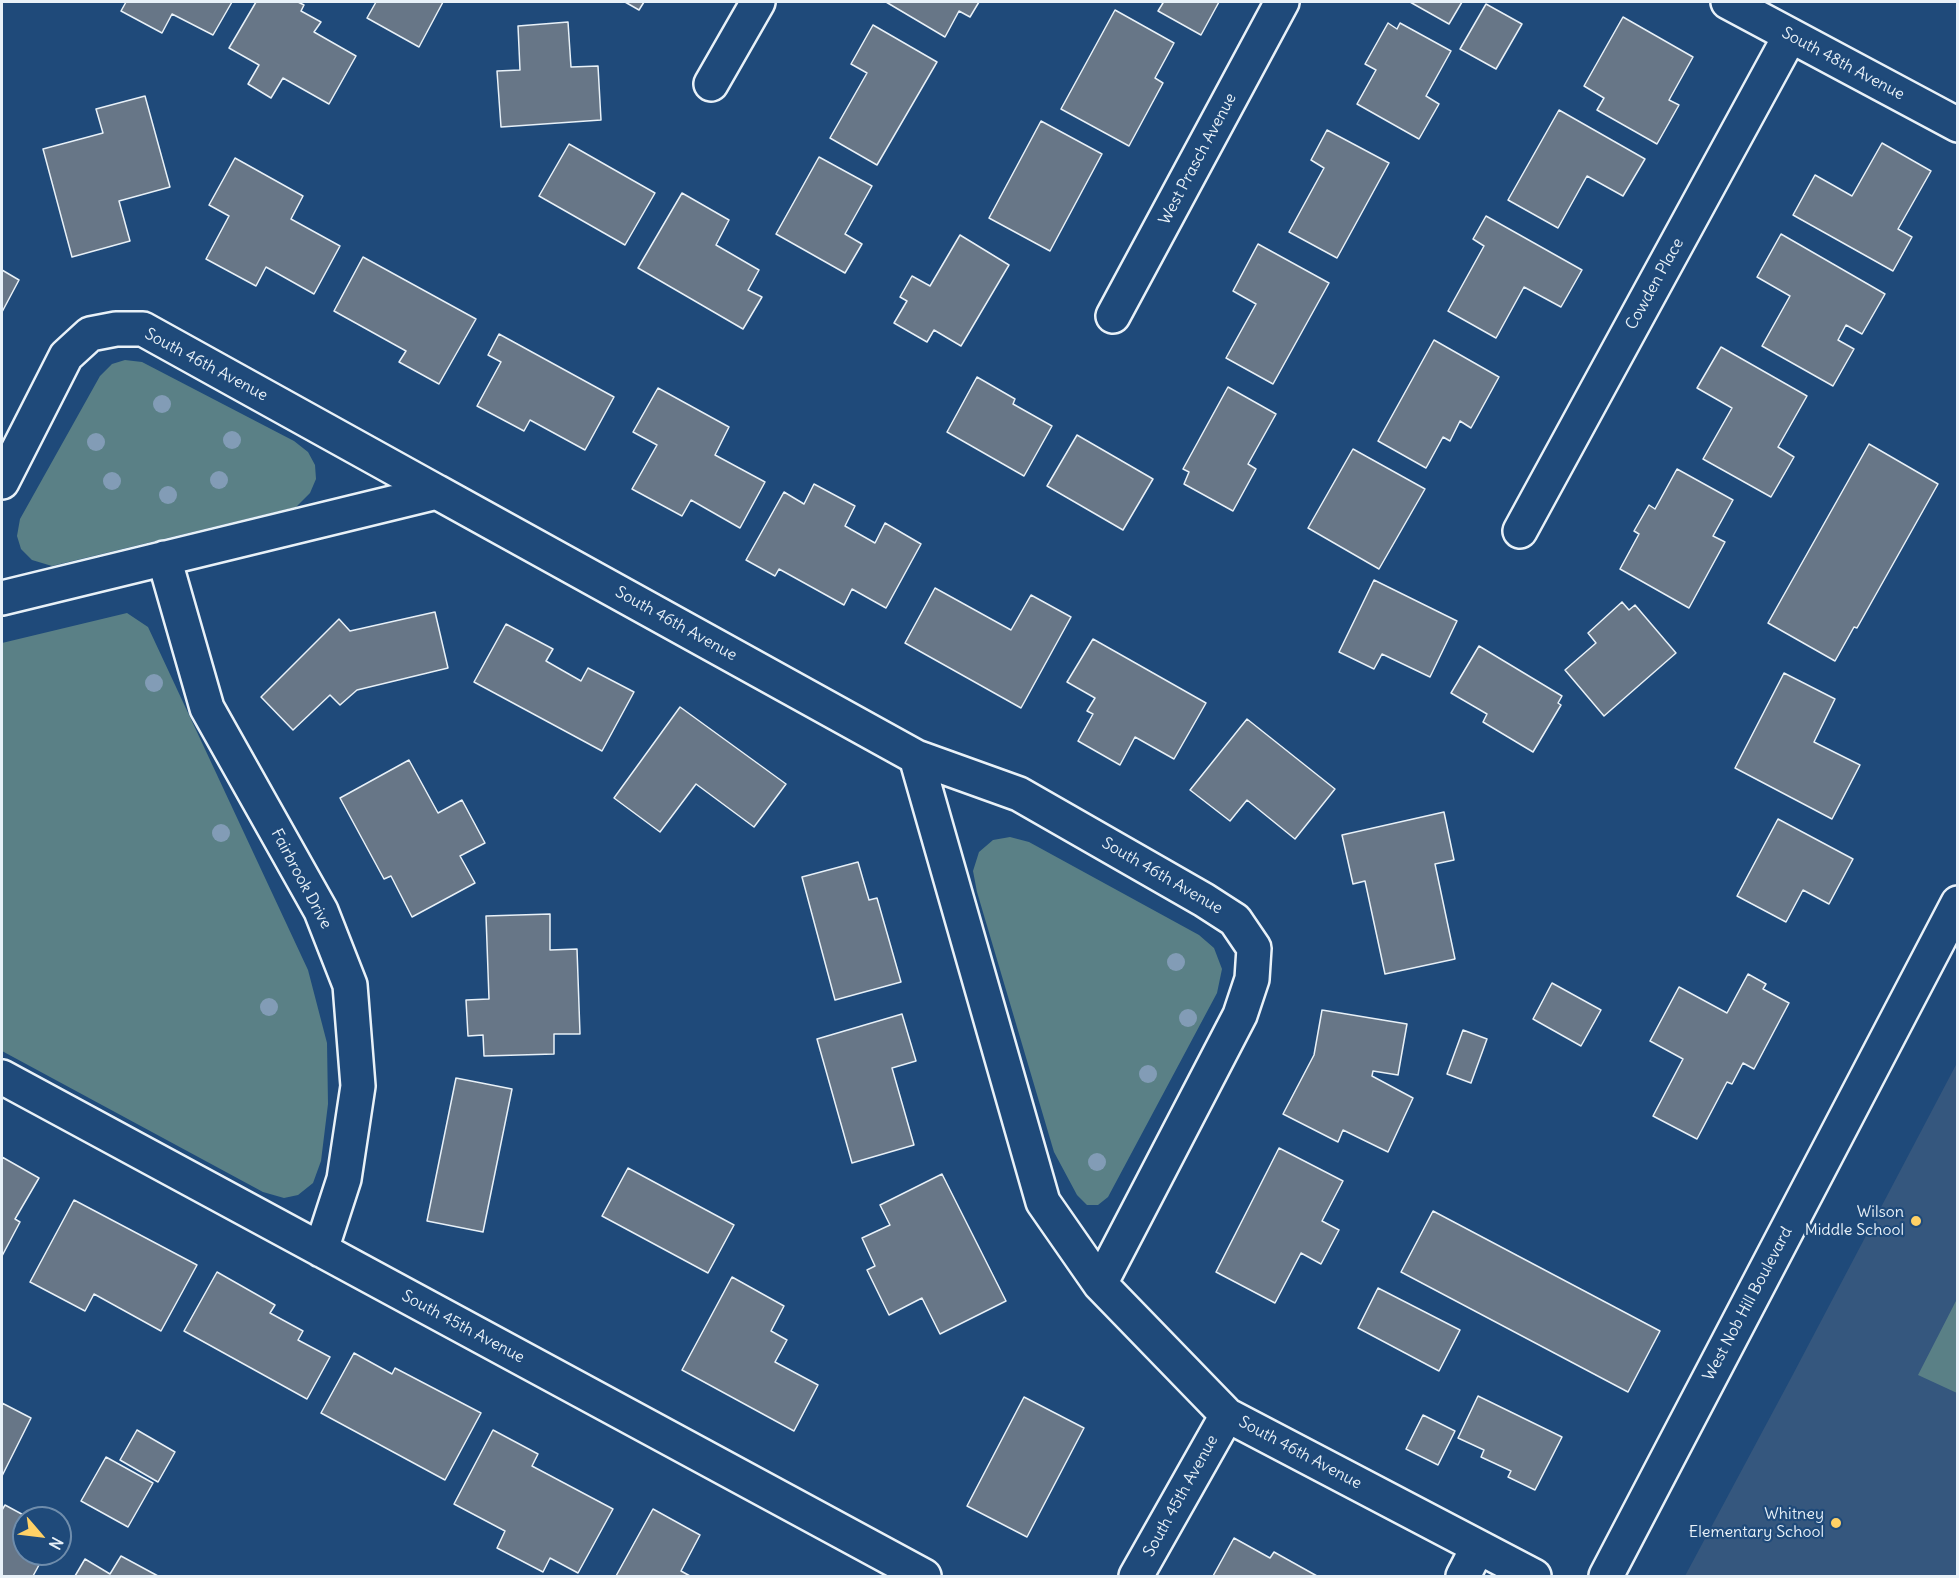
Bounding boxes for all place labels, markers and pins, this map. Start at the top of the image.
place label: Wilson Middle School [1805,1202,1904,1240]
marker: Wilson Middle School [1909,1214,1923,1228]
place label: Whitney Elementary School [1689,1504,1824,1542]
marker: Whitney Elementary School [1829,1516,1843,1530]

